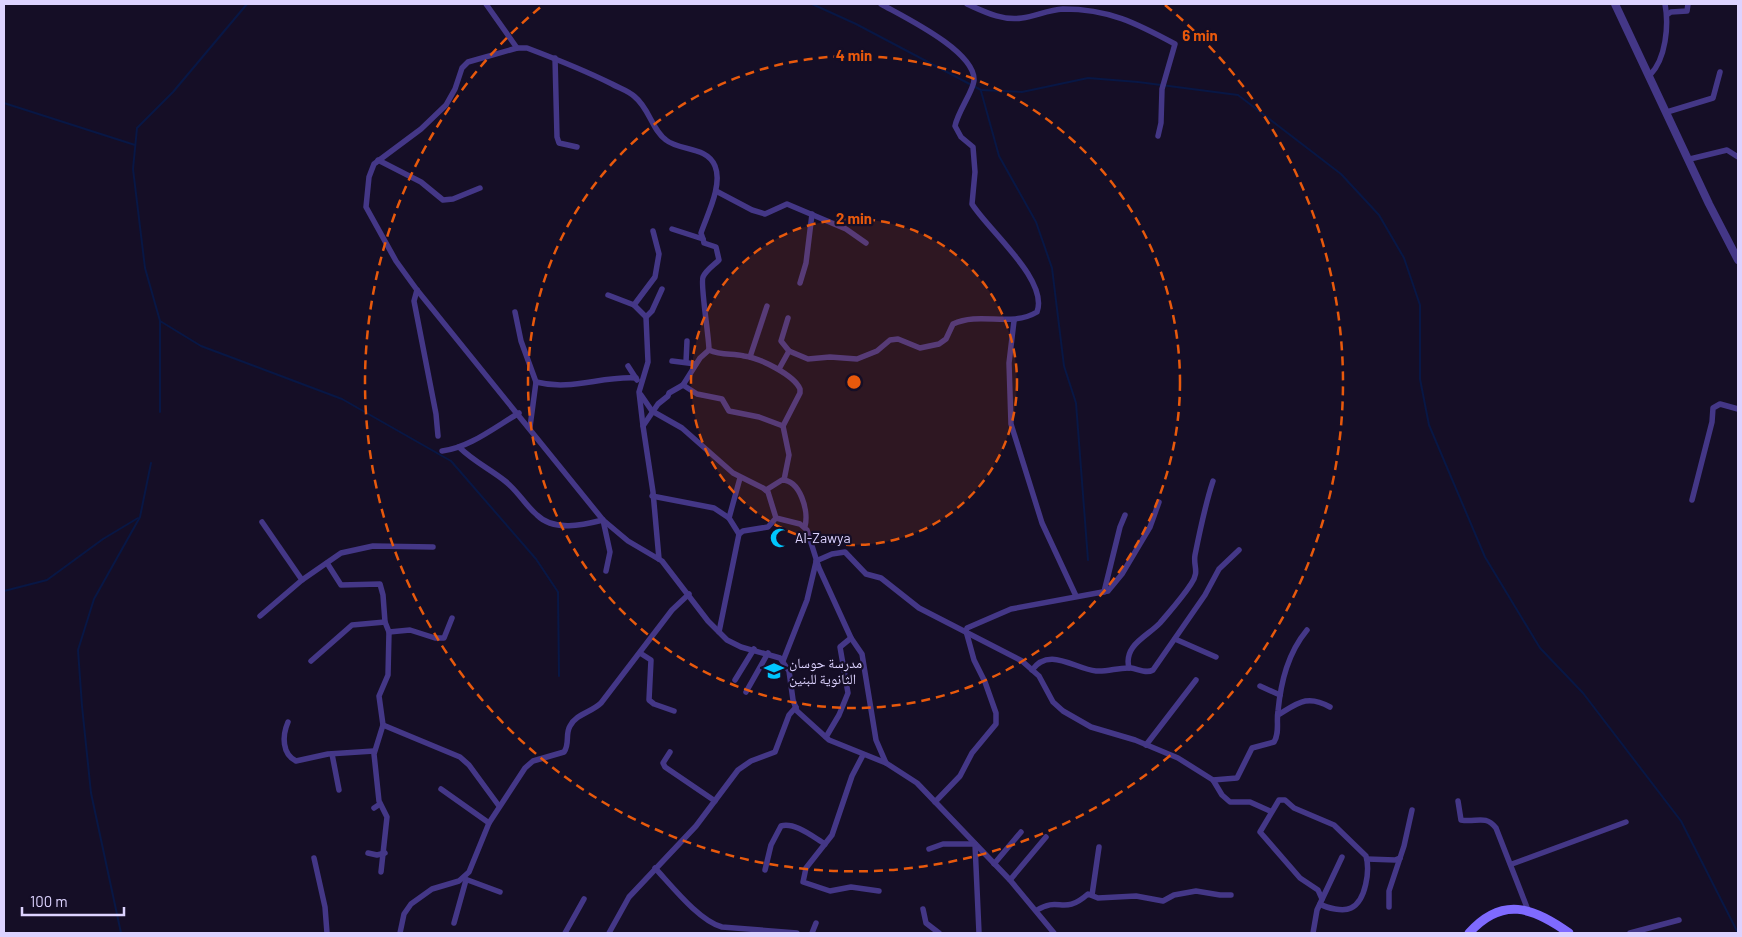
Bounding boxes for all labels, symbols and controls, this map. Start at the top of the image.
text: 6 min [1182,26,1218,44]
text: 4 min [836,46,872,64]
text: 2 min [836,209,872,227]
centre of rings [845,373,863,391]
mosque icon: Al-Zawya [769,527,791,549]
place label: Al-Zawya [795,529,851,546]
place label: مدرسة حوسان الثانوية للبنين [789,654,862,688]
school or university icon: مدرسة حوسان الثانوية للبنين [763,660,785,682]
scale bar [22,884,125,916]
text: 100 m [30,892,68,910]

